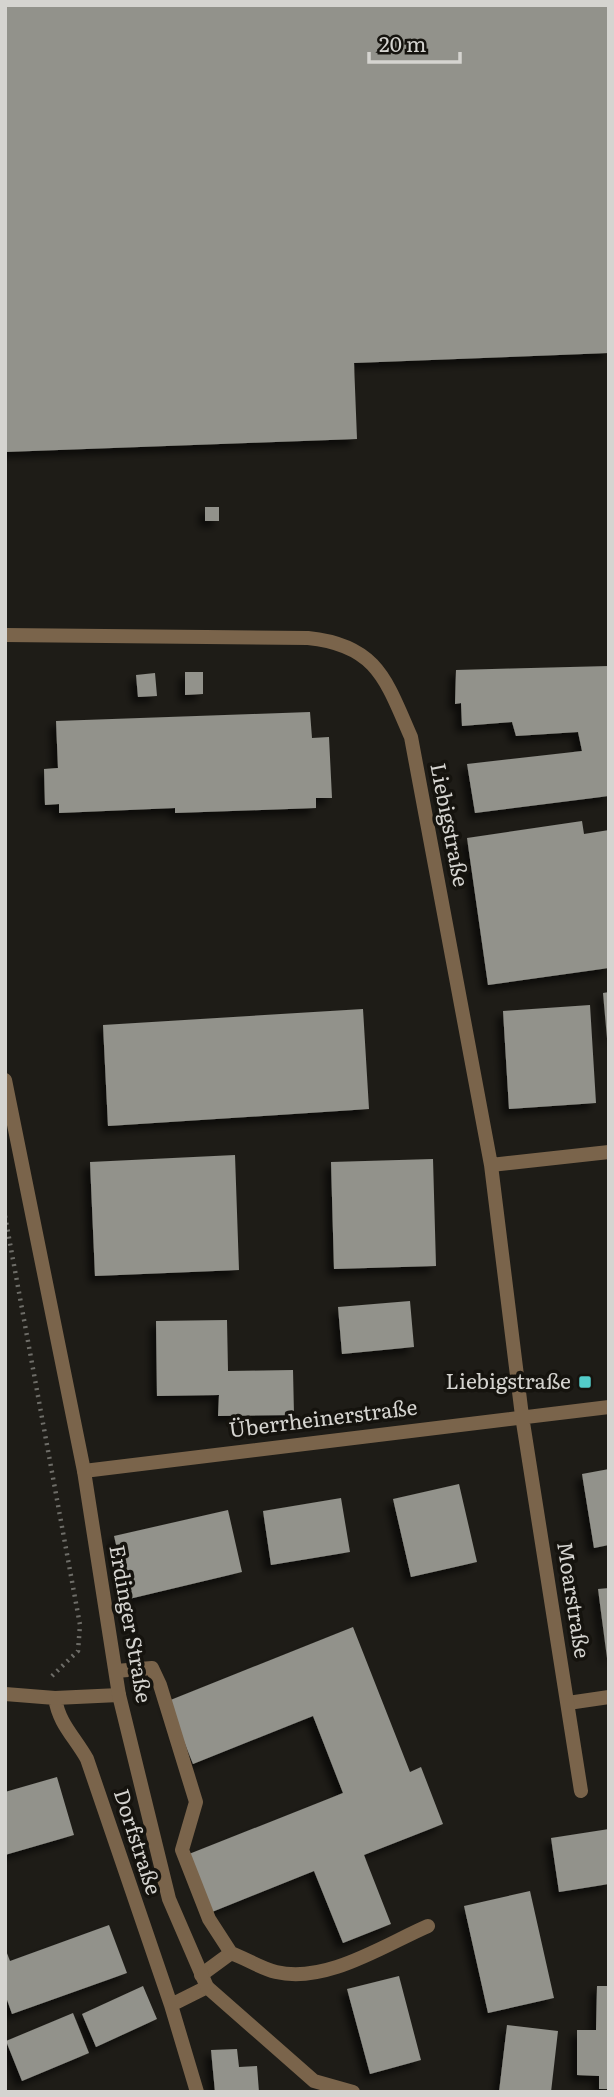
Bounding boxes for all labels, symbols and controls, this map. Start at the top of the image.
scale bar [369,21,460,65]
text: 20 m [379,27,426,58]
street label: Liebigstraße [424,760,479,889]
place label: Liebigstraße [446,1364,571,1395]
marker: Liebigstraße [577,1374,593,1390]
street label: Überrheinerstraße [227,1390,419,1443]
street label: Moarstraße [551,1539,600,1660]
street label: Erdinger Straße [103,1542,162,1705]
street label: Dorfstraße [108,1784,171,1898]

